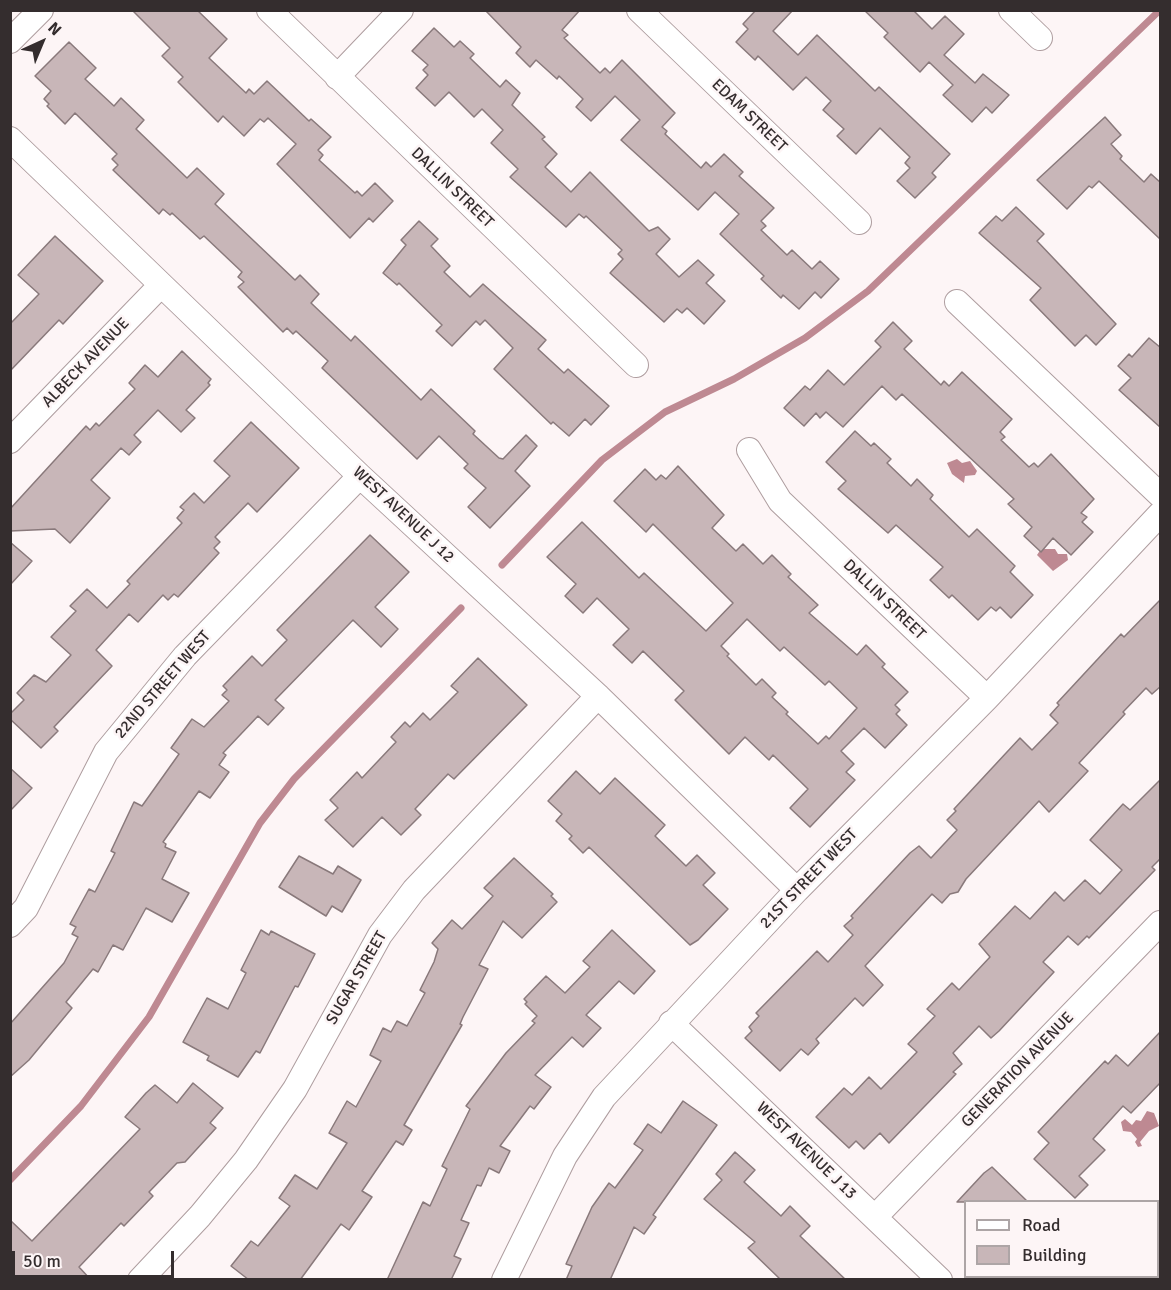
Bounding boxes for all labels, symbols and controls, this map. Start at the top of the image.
north arrow [12,12,72,72]
text: N [44,18,65,40]
street label: EDAM STREET [707,75,791,157]
street label: DALLIN STREET [407,144,497,232]
street label: ALBECK AVENUE [38,314,134,412]
street label: WEST AVENUE J 12 [348,463,458,567]
street label: DALLIN STREET [839,556,929,644]
street label: 22ND STREET WEST [111,627,215,743]
street label: 21ST STREET WEST [756,825,862,933]
street label: SUGAR STREET [323,928,391,1028]
street label: GENERATION AVENUE [958,1008,1078,1132]
street label: WEST AVENUE J 13 [752,1098,860,1204]
legend [964,1200,1159,1278]
text: Road [1022,1214,1061,1236]
scale bar [15,1239,177,1277]
text: Building [1022,1244,1086,1266]
text: 50 m [23,1250,61,1272]

